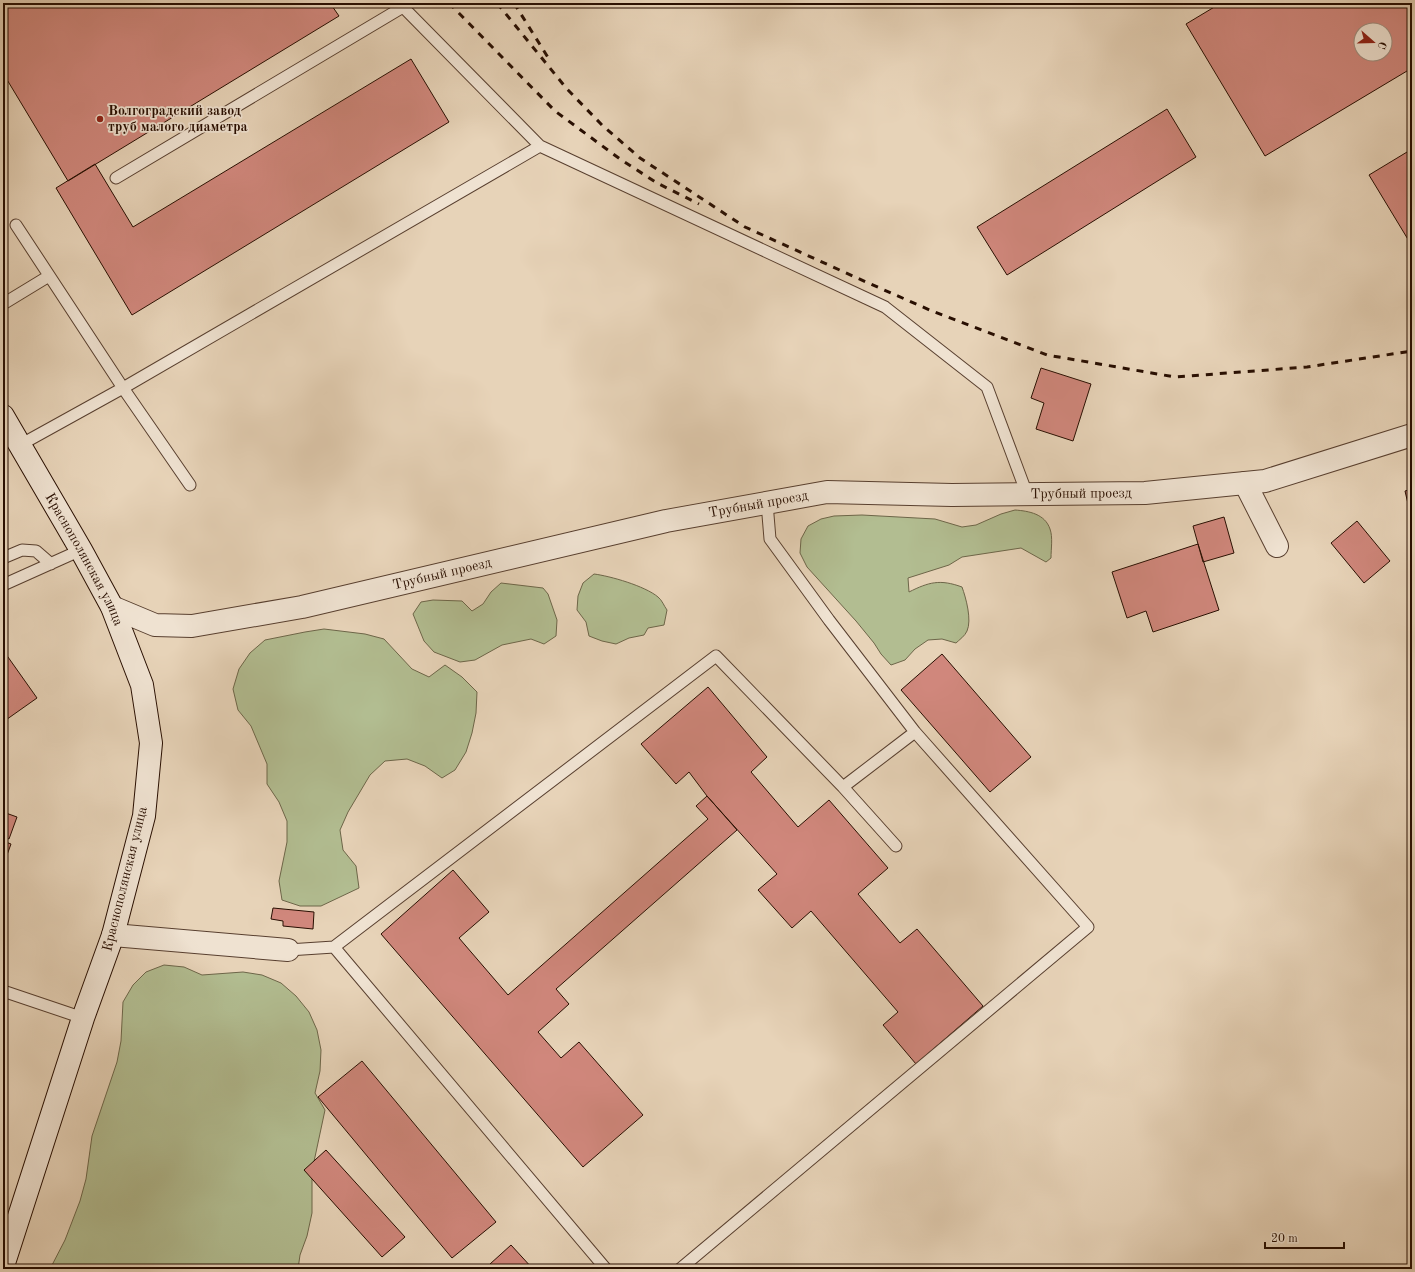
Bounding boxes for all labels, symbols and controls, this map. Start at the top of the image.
north arrow [1353,22,1393,62]
text: С [1375,40,1387,50]
place label: Волгоградский завод труб малого диаметра [108,104,248,134]
marker: Волгоградский завод труб малого диаметра [95,114,105,124]
street label: Трубный проезд [1031,486,1132,501]
street label: Трубный проезд [707,489,809,520]
street label: Краснополянская улица [42,491,126,628]
street label: Трубный проезд [391,555,493,592]
street label: Краснополянская улица [100,805,150,953]
scale bar [1265,1224,1344,1250]
text: 20 m [1271,1233,1298,1245]

